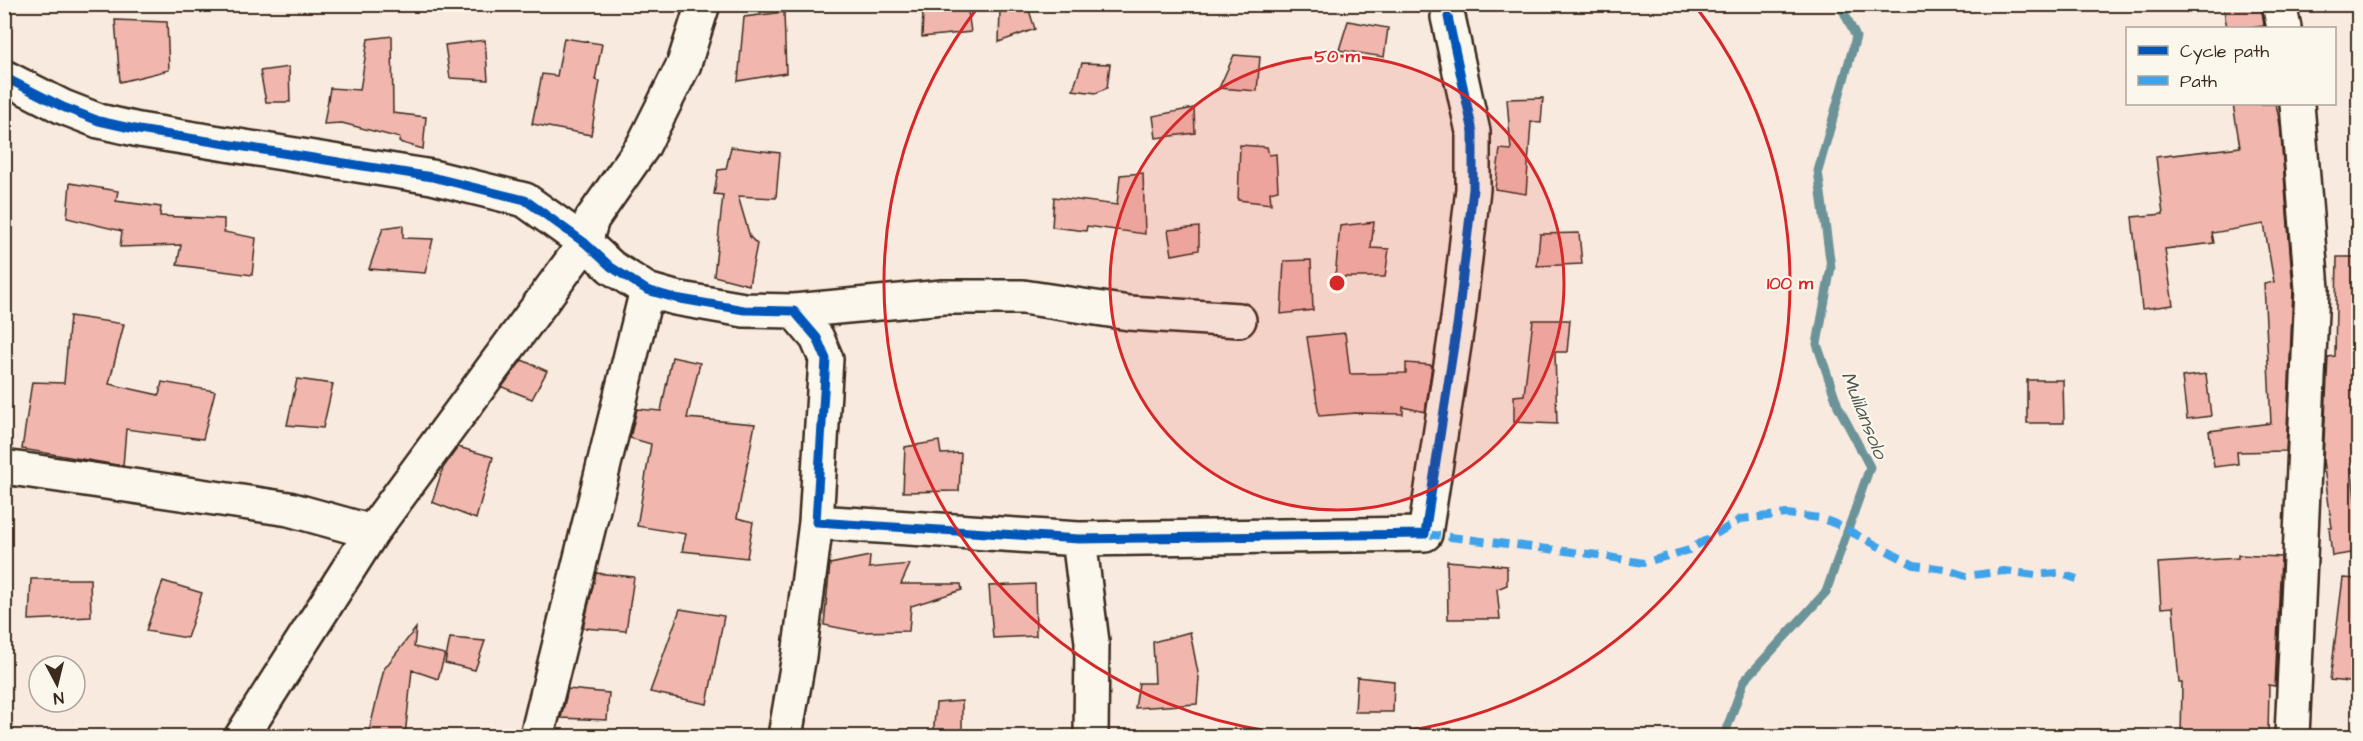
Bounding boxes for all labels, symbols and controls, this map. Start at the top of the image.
legend [2126,27,2336,105]
text: Cycle path [2180,39,2269,65]
text: 50 m [1314,44,1361,69]
text: Path [2180,69,2217,94]
text: 100 m [1767,271,1814,296]
centre of rings [1327,273,1347,293]
water label: Mulilansolo [1834,367,1895,464]
north arrow [27,654,87,714]
text: N [52,686,65,709]

